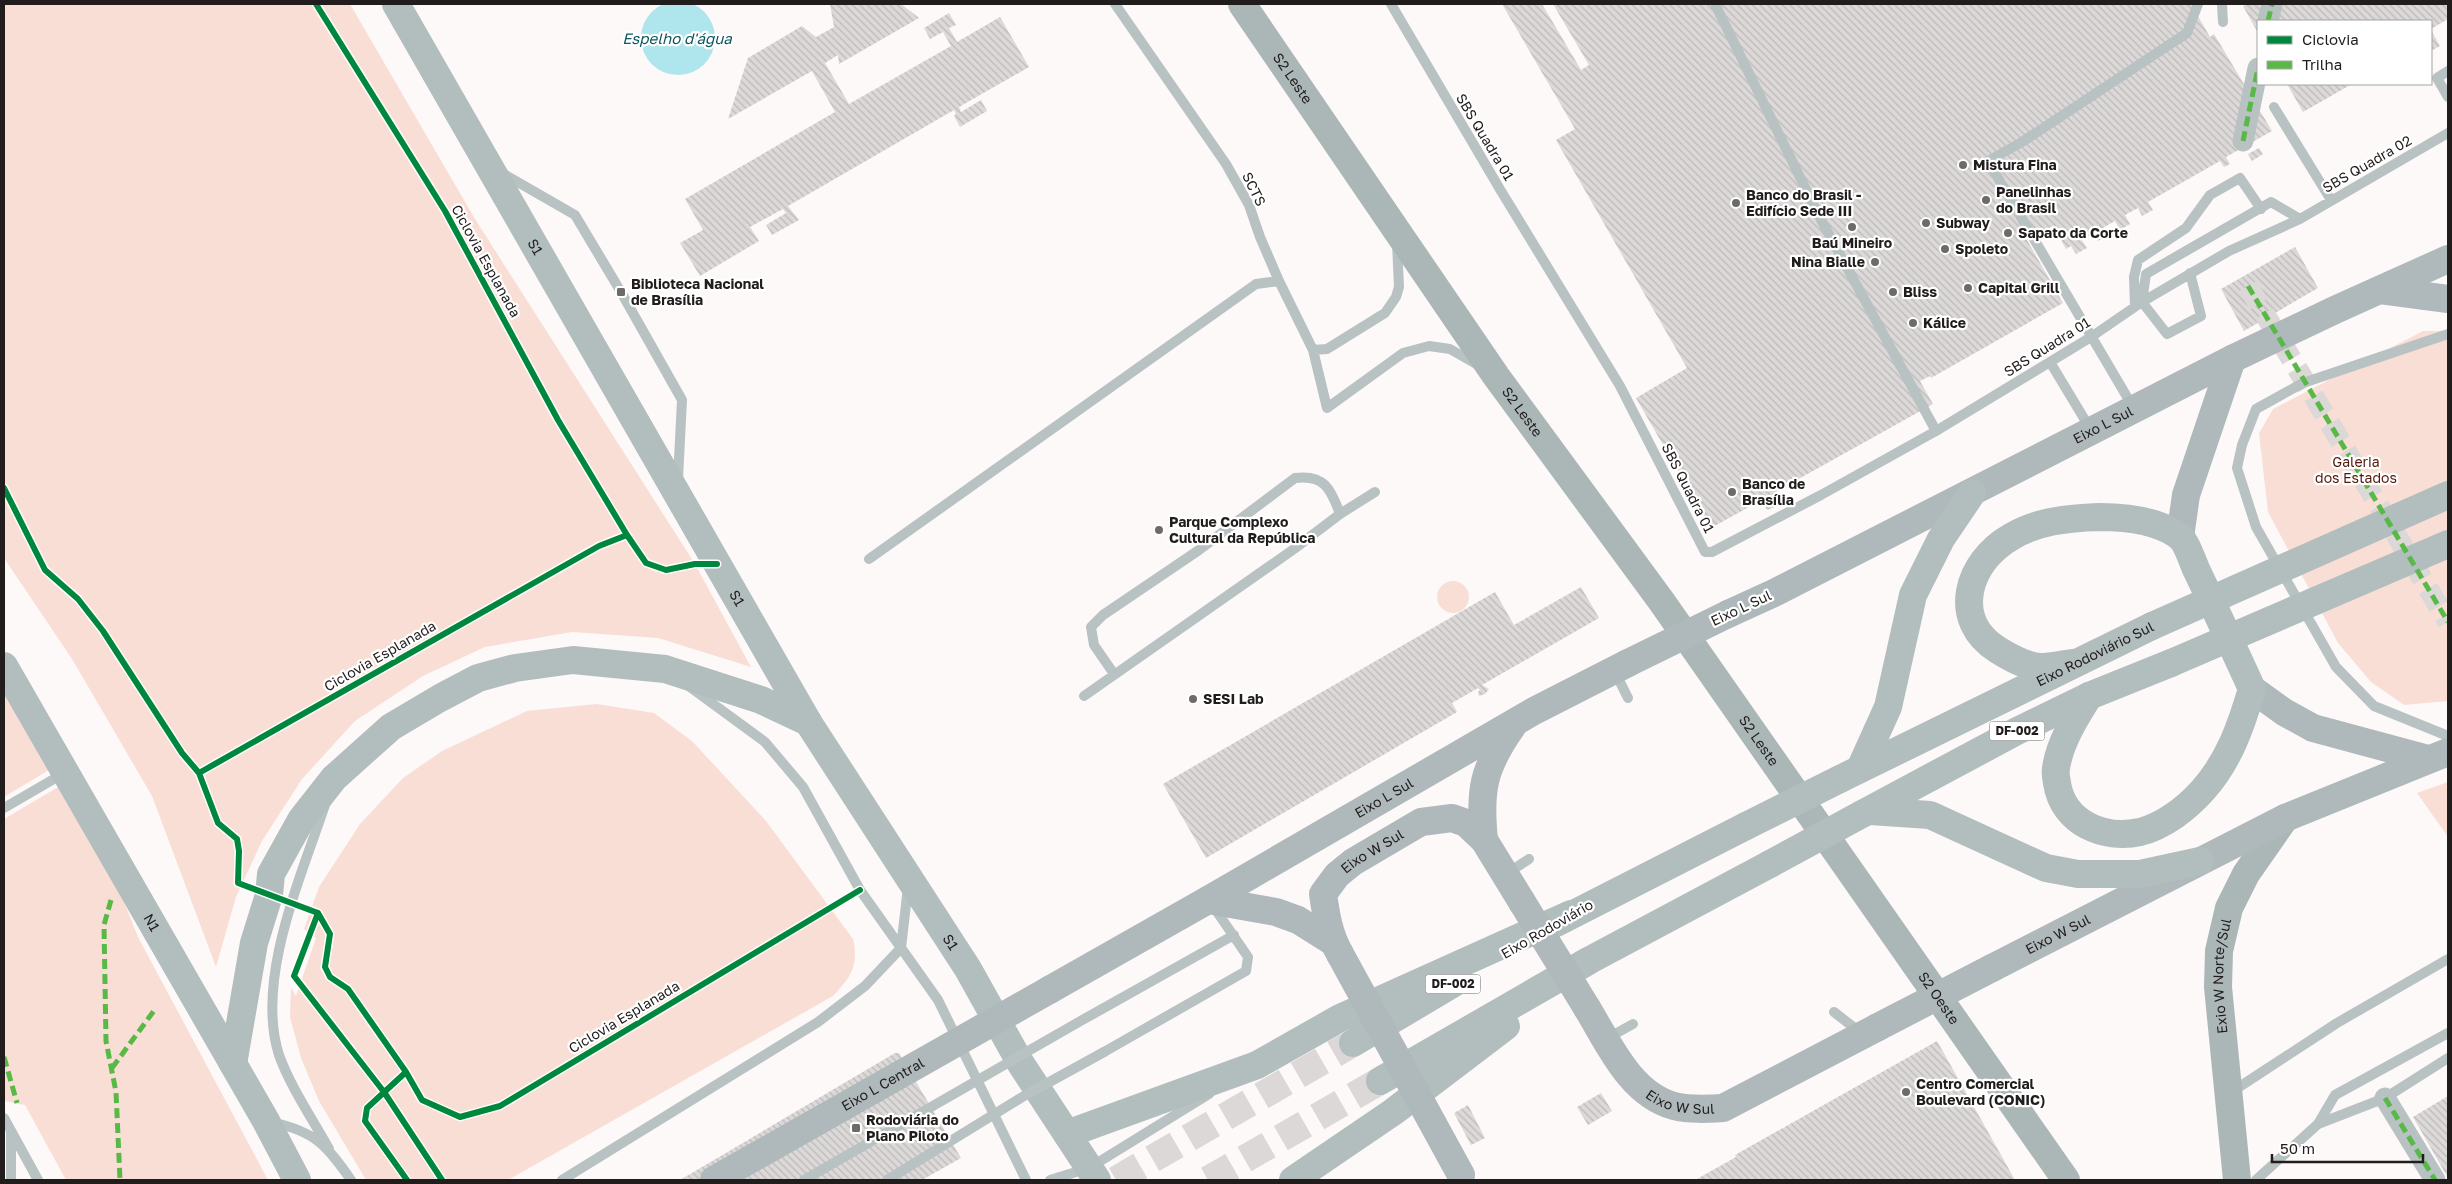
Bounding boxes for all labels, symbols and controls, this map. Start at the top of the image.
legend [2257,20,2432,85]
water label: Espelho d'água [622,29,732,48]
text: Ciclovia [2302,30,2359,48]
street label: S2 Leste [1270,49,1316,107]
text: Trilha [2302,55,2342,73]
street label: SBS Quadra 01 [1453,90,1518,183]
street label: SBS Quadra 02 [2319,131,2414,196]
place label: Mistura Fina [1973,156,2057,173]
marker: Mistura Fina [1957,159,1969,171]
street label: SCTS [1239,169,1270,209]
place label: Panelinhas do Brasil [1996,183,2072,216]
place label: Banco do Brasil - Edifício Sede III [1746,186,1861,219]
marker: Panelinhas do Brasil [1980,194,1992,206]
marker: Banco do Brasil - Edifício Sede III [1730,197,1742,209]
street label: Ciclovia Esplanada [448,201,525,320]
place label: Subway [1936,214,1990,231]
marker: Subway [1920,217,1932,229]
marker: Baú Mineiro [1846,221,1858,233]
place label: Sapato da Corte [2018,224,2128,241]
marker: Sapato da Corte [2002,227,2014,239]
place label: Baú Mineiro [1812,234,1892,251]
street label: S1 [524,236,547,258]
place label: Spoleto [1955,240,2008,257]
marker: Spoleto [1939,243,1951,255]
place label: Nina Bialle [1791,253,1865,270]
marker: Nina Bialle [1869,256,1881,268]
place label: Biblioteca Nacional de Brasília [631,275,764,308]
place label: Capital Grill [1978,279,2060,296]
marker: Capital Grill [1962,282,1974,294]
place label: Bliss [1903,283,1937,300]
marker: Biblioteca Nacional de Brasília [615,286,627,298]
marker: Bliss [1887,286,1899,298]
street label: SBS Quadra 01 [2001,313,2093,380]
place label: Kálice [1923,314,1966,331]
marker: Kálice [1907,317,1919,329]
street label: S2 Leste [1499,383,1547,440]
street label: Eixo L Sul [2070,402,2136,447]
street label: SBS Quadra 01 [1659,440,1718,536]
park label: Galeria dos Estados [2315,453,2397,486]
place label: Banco de Brasília [1742,475,1805,508]
marker: Banco de Brasília [1726,486,1738,498]
place label: Parque Complexo Cultural da República [1169,513,1315,546]
marker: Parque Complexo Cultural da República [1153,524,1165,536]
street label: Eixo L Sul [1708,586,1774,629]
street label: S1 [726,587,749,609]
street label: Ciclovia Esplanada [321,617,439,695]
street label: Eixo Rodoviário Sul [2033,618,2156,689]
place label: SESI Lab [1203,690,1264,707]
marker: SESI Lab [1187,693,1199,705]
street label: S2 Leste [1736,712,1783,769]
road number: DF-002 [1990,721,2044,740]
street label: Eixo L Sul [1351,774,1416,821]
street label: Eixo W Sul [1337,825,1406,877]
street label: Eixo Rodoviário [1498,895,1596,962]
street label: N1 [140,910,164,934]
street label: Eixo W Sul [2022,910,2093,957]
street label: Exio W Norte/Sul [2209,917,2234,1035]
street label: S1 [940,931,962,953]
street label: S2 Oeste [1915,968,1963,1027]
road number: DF-002 [1426,974,1480,994]
street label: Ciclovia Esplanada [565,977,682,1056]
street label: Eixo L Central [838,1054,927,1114]
place label: Centro Comercial Boulevard (CONIC) [1916,1075,2045,1108]
street label: Eixo W Sul [1643,1085,1715,1117]
marker: Centro Comercial Boulevard (CONIC) [1900,1086,1912,1098]
place label: Rodoviária do Plano Piloto [866,1111,959,1144]
marker: Rodoviária do Plano Piloto [850,1122,862,1134]
scale bar [2272,1132,2423,1164]
text: 50 m [2280,1139,2315,1157]

